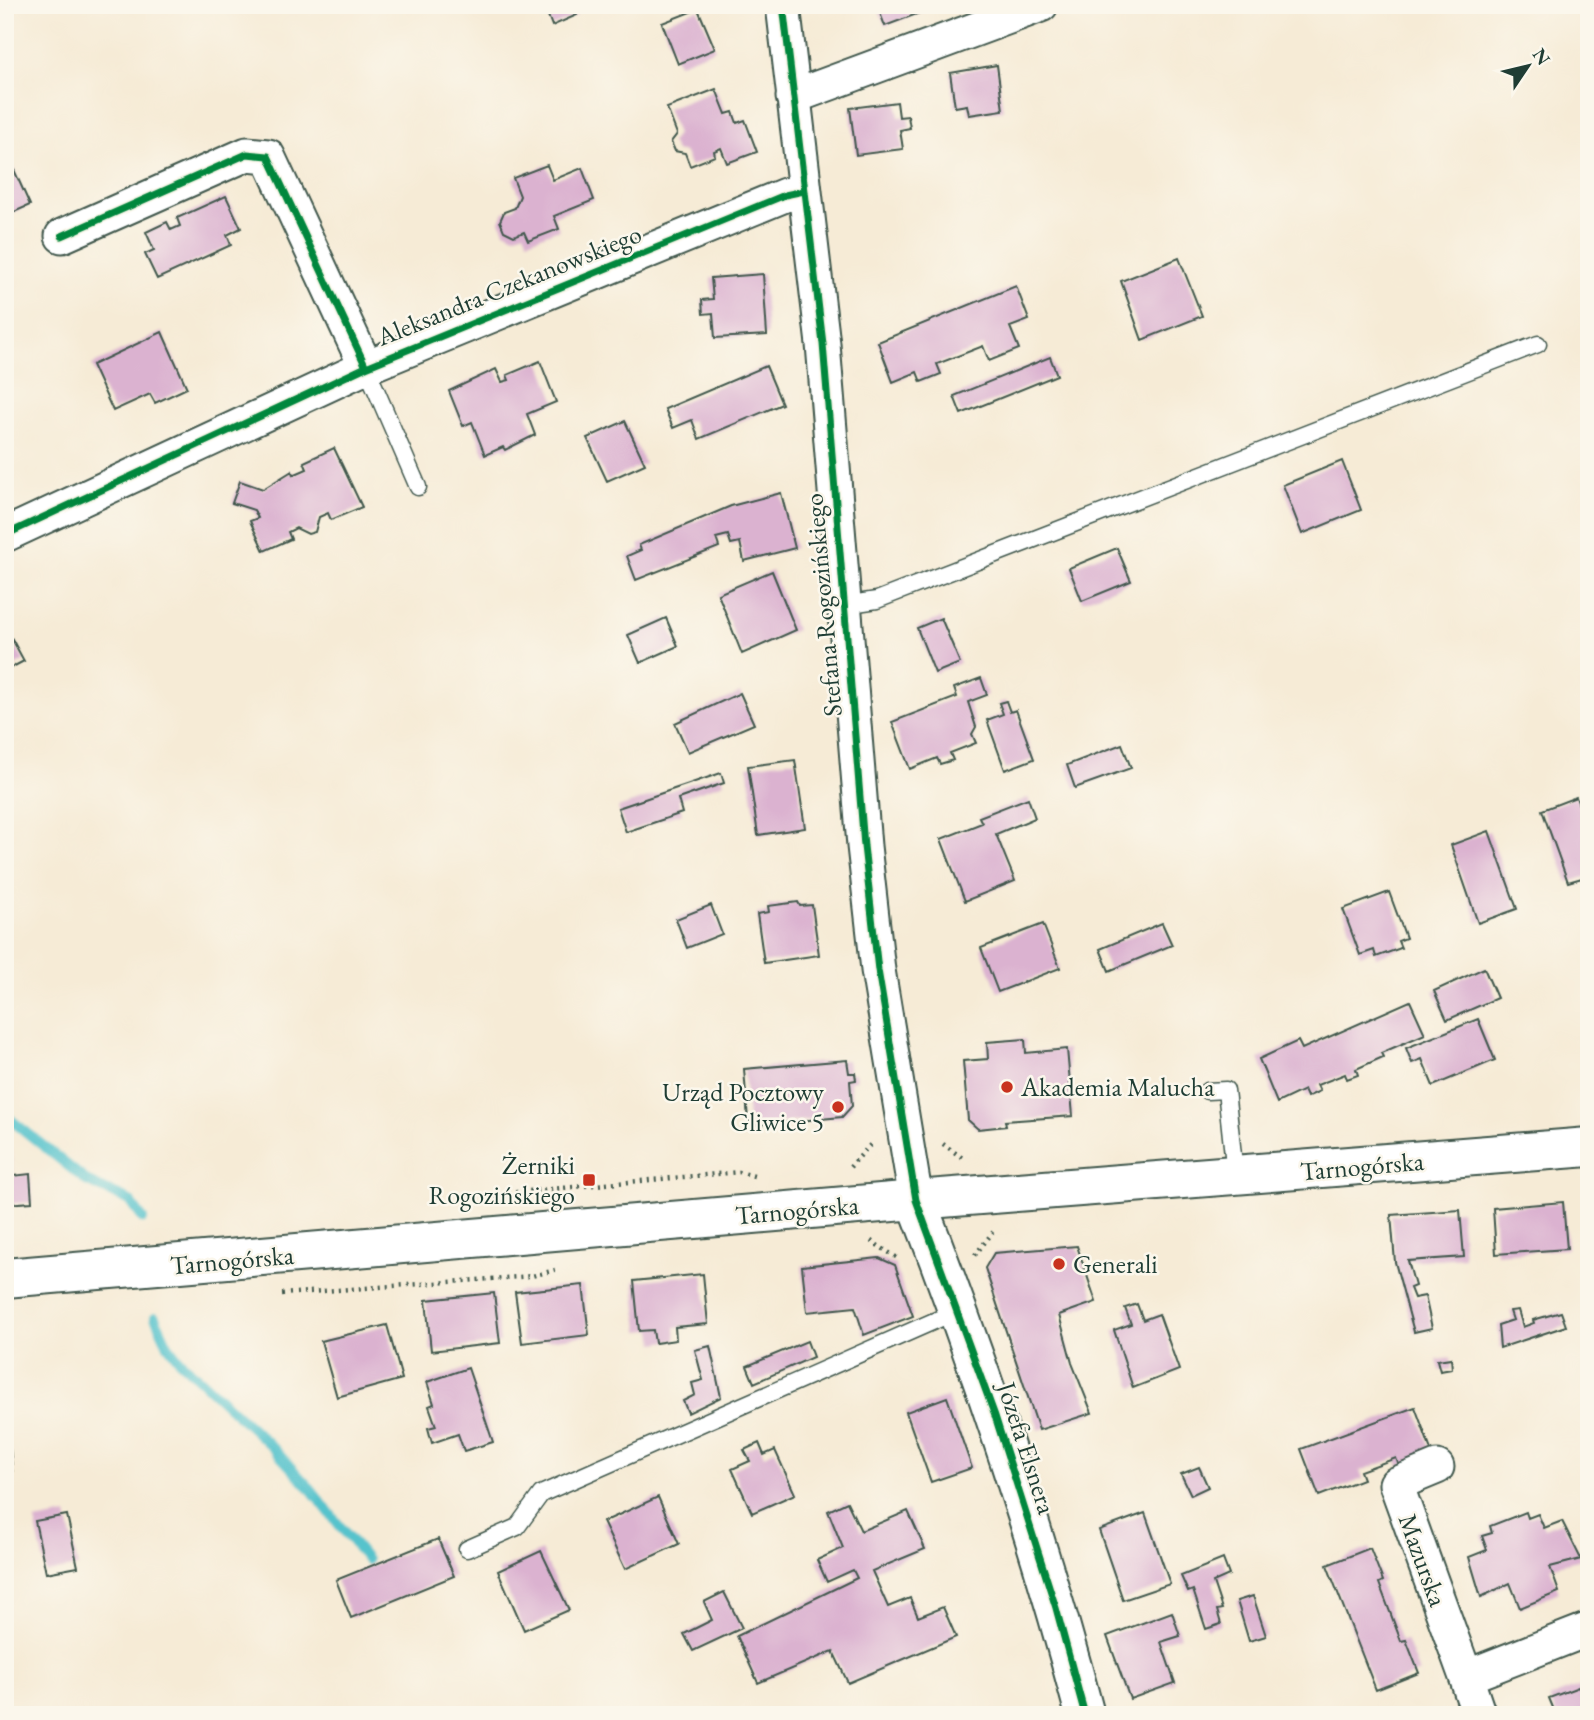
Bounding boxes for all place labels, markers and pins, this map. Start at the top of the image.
place label: Akademia Malucha [1020,1070,1215,1104]
place label: Urząd Pocztowy Gliwice 5 [662,1075,825,1139]
marker: Akademia Malucha [999,1079,1015,1095]
marker: Urząd Pocztowy Gliwice 5 [830,1099,846,1115]
place label: Żerniki Rogozińskiego [429,1148,575,1212]
marker: Żerniki Rogozińskiego [581,1172,597,1188]
place label: Generali [1073,1247,1158,1281]
marker: Generali [1051,1256,1067,1272]

